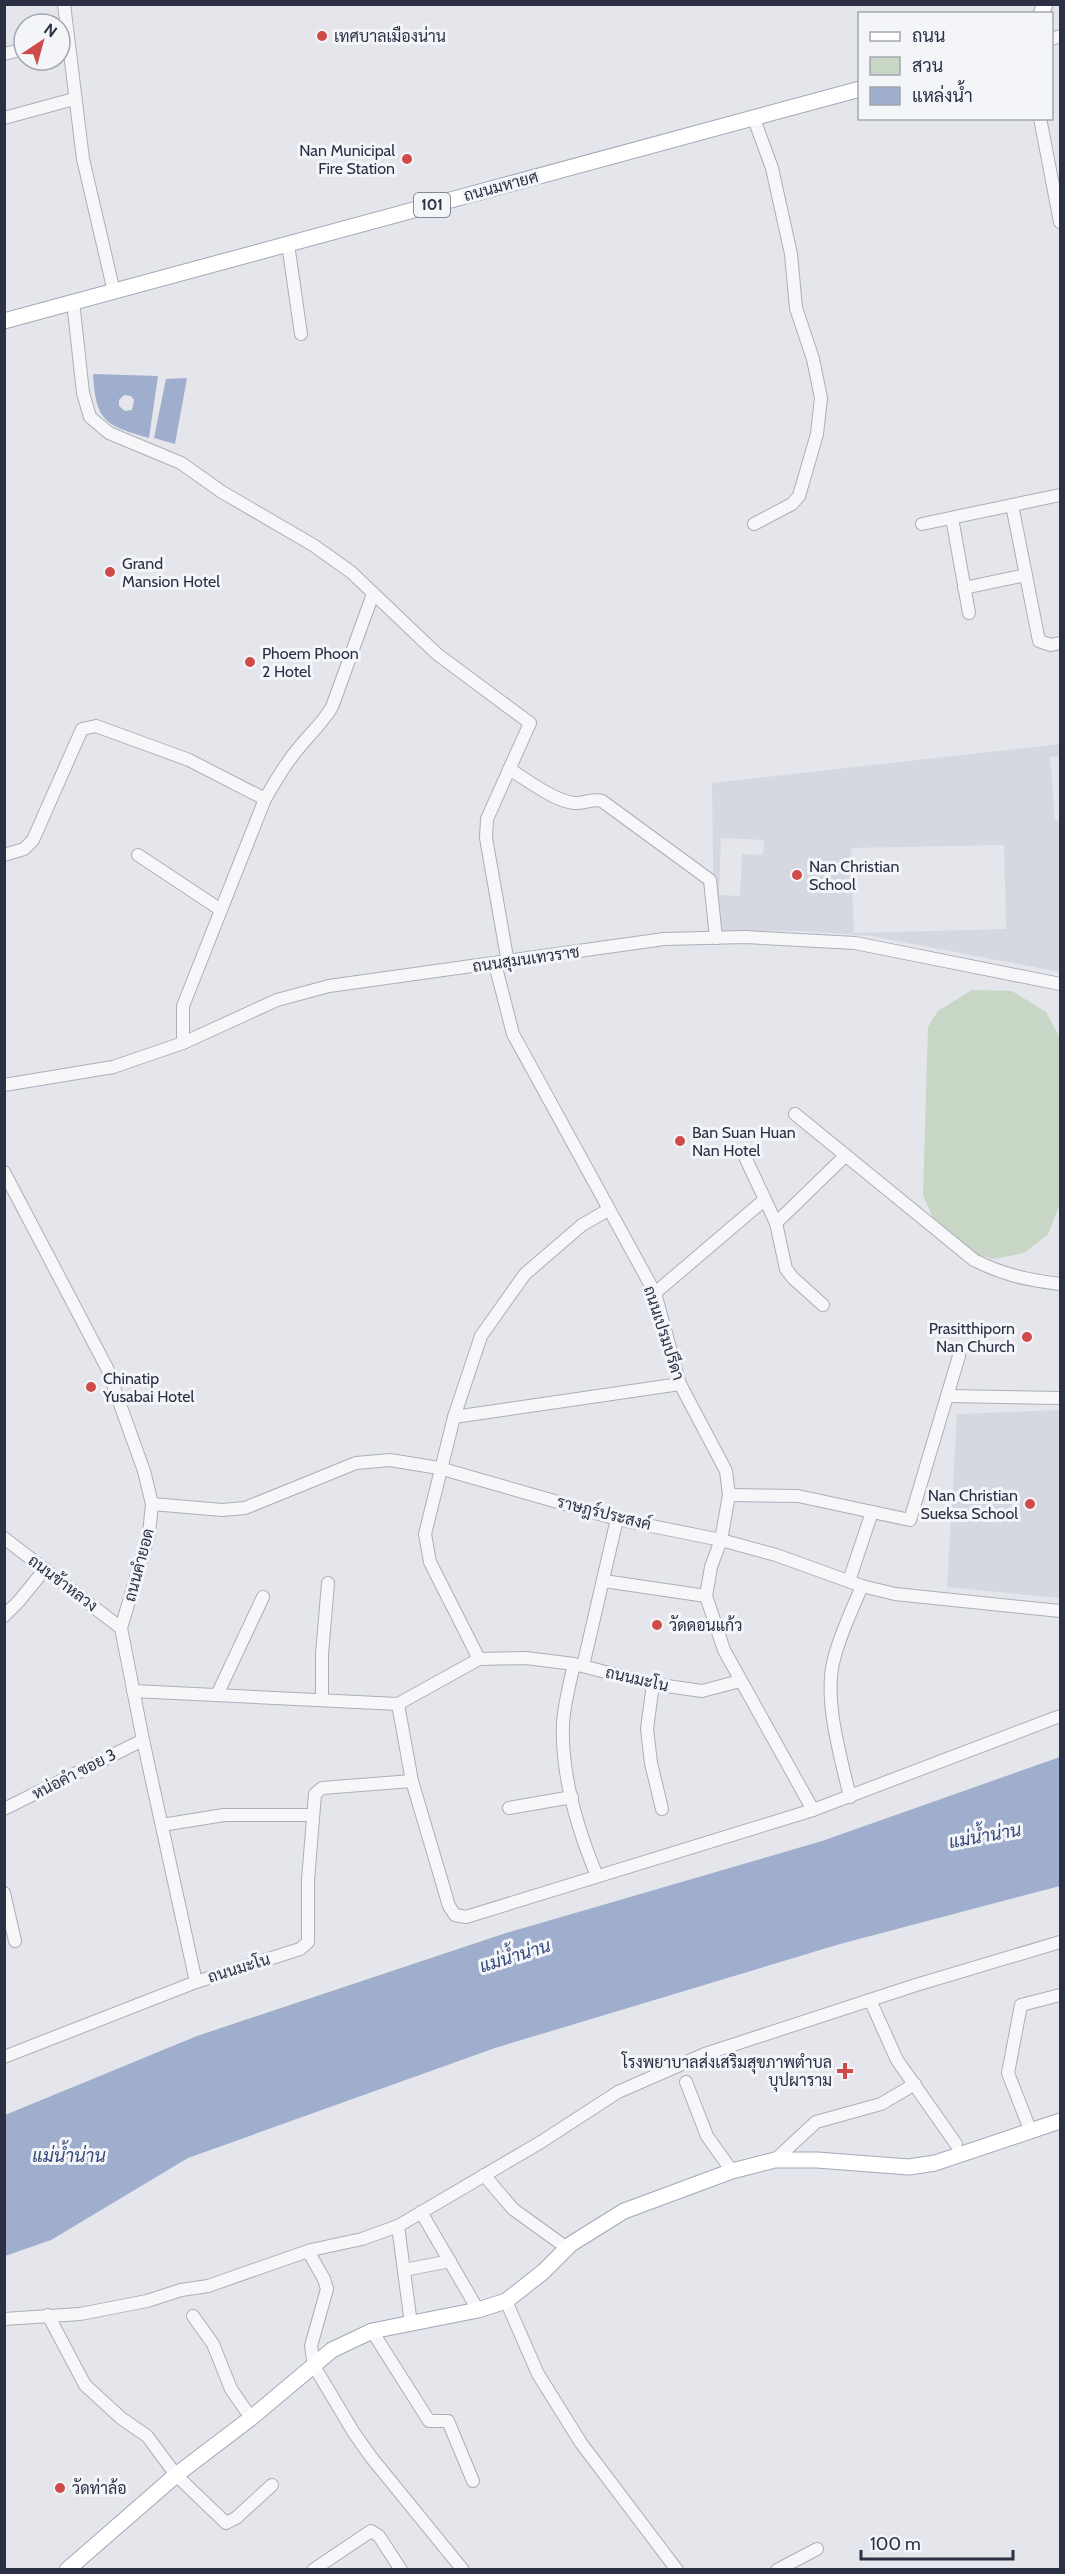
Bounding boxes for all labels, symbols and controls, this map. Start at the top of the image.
north arrow [12,12,72,72]
legend [858,12,1053,120]
text: N [40,19,61,41]
text: ถนน [912,25,945,47]
place label: เทศบาลเมืองน่าน [334,26,446,46]
marker: เทศบาลเมืองน่าน [315,29,329,43]
text: สวน [912,55,943,77]
text: แหล่งน้ำ [912,80,973,107]
place label: Nan Municipal Fire Station [299,141,395,178]
marker: Nan Municipal Fire Station [400,152,414,166]
street label: ถนนมหายศ [462,167,540,205]
road number: 101 [414,193,450,217]
place label: Grand Mansion Hotel [122,554,220,591]
marker: Grand Mansion Hotel [103,565,117,579]
place label: Phoem Phoon 2 Hotel [262,644,359,681]
marker: Phoem Phoon 2 Hotel [243,655,257,669]
place label: Nan Christian School [809,857,899,894]
marker: Nan Christian School [790,868,804,882]
street label: ถนนสุมนเทวราช [471,942,581,978]
place label: Ban Suan Huan Nan Hotel [692,1123,796,1160]
marker: Ban Suan Huan Nan Hotel [673,1134,687,1148]
street label: ถนนเปรมปรีดา [640,1283,690,1383]
place label: Prasitthiporn Nan Church [929,1319,1015,1356]
marker: Prasitthiporn Nan Church [1020,1330,1034,1344]
place label: Chinatip Yusabai Hotel [102,1369,195,1406]
marker: Chinatip Yusabai Hotel [84,1380,98,1394]
place label: Nan Christian Sueksa School [920,1486,1018,1523]
street label: ราษฎร์ประสงค์ [554,1489,654,1535]
marker: Nan Christian Sueksa School [1023,1497,1037,1511]
street label: ถนนคำยอด [120,1526,158,1604]
street label: ถนนข้าหลวง [25,1550,102,1615]
place label: วัดดอนแก้ว [669,1615,742,1635]
marker: วัดดอนแก้ว [650,1618,664,1632]
street label: ถนนมะโน [604,1661,671,1695]
street label: หน่อคำ ซอย 3 [28,1744,119,1803]
water label: แม่น้ำน่าน [946,1814,1024,1853]
water label: แม่น้ำน่าน [475,1930,554,1977]
street label: ถนนมะโน [205,1948,273,1986]
place label: โรงพยาบาลส่งเสริมสุขภาพตำบล บุปผาราม [621,2051,832,2092]
marker: โรงพยาบาลส่งเสริมสุขภาพตำบล บุปผาราม [836,2062,854,2080]
water label: แม่น้ำน่าน [32,2140,106,2167]
place label: วัดท่าล้อ [72,2478,127,2498]
marker: วัดท่าล้อ [53,2481,67,2495]
scale bar [861,2523,1012,2561]
text: 100 m [870,2533,921,2555]

